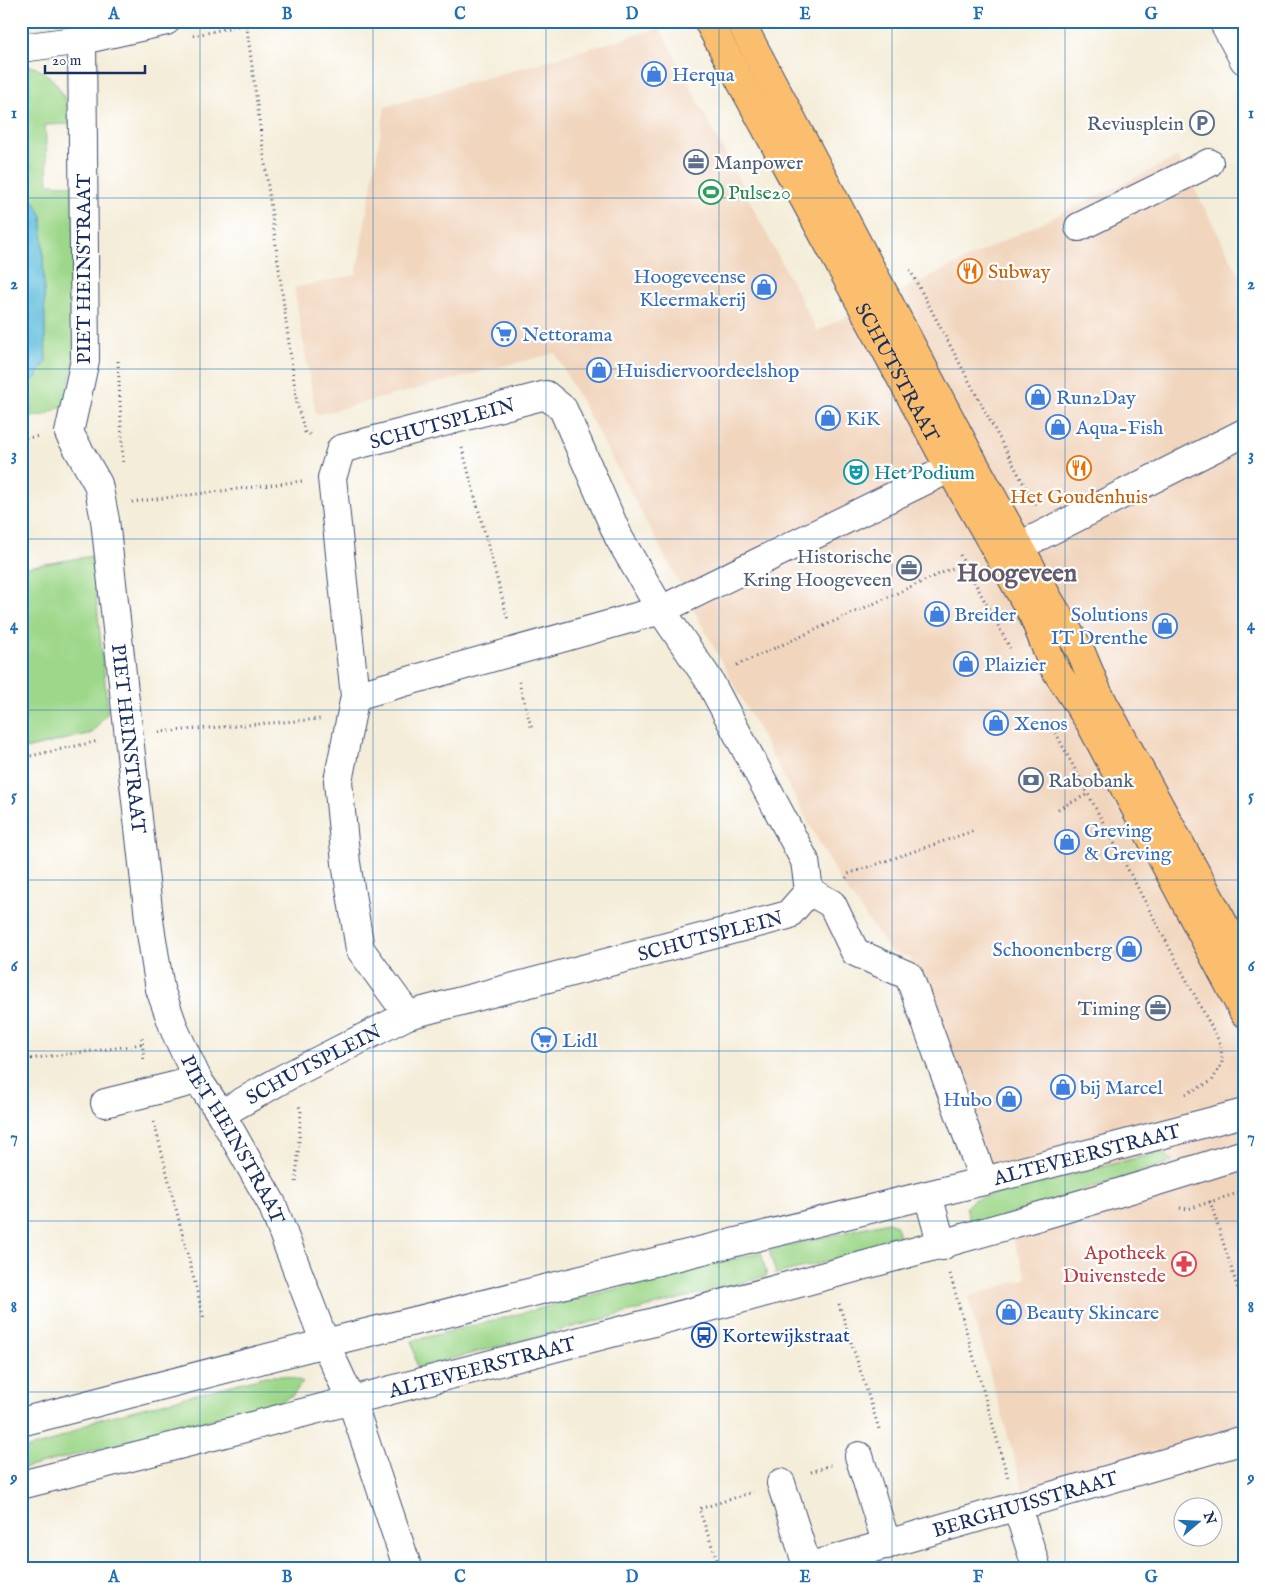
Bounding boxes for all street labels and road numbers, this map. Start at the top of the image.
street label: PIET HEINSTRAAT [72,173,97,364]
street label: SCHUTSTRAAT [849,299,944,447]
street label: SCHUTSPLEIN [367,393,518,456]
street label: PIET HEINSTRAAT [105,643,151,835]
street label: SCHUTSPLEIN [635,906,786,968]
street label: SCHUTSPLEIN [242,1020,386,1111]
street label: PIET HEINSTRAAT [174,1051,289,1228]
street label: ALTEVEERSTRAAT [990,1119,1184,1192]
street label: ALTEVEERSTRAAT [385,1332,579,1405]
street label: BERGHUISSTRAAT [930,1466,1121,1544]

